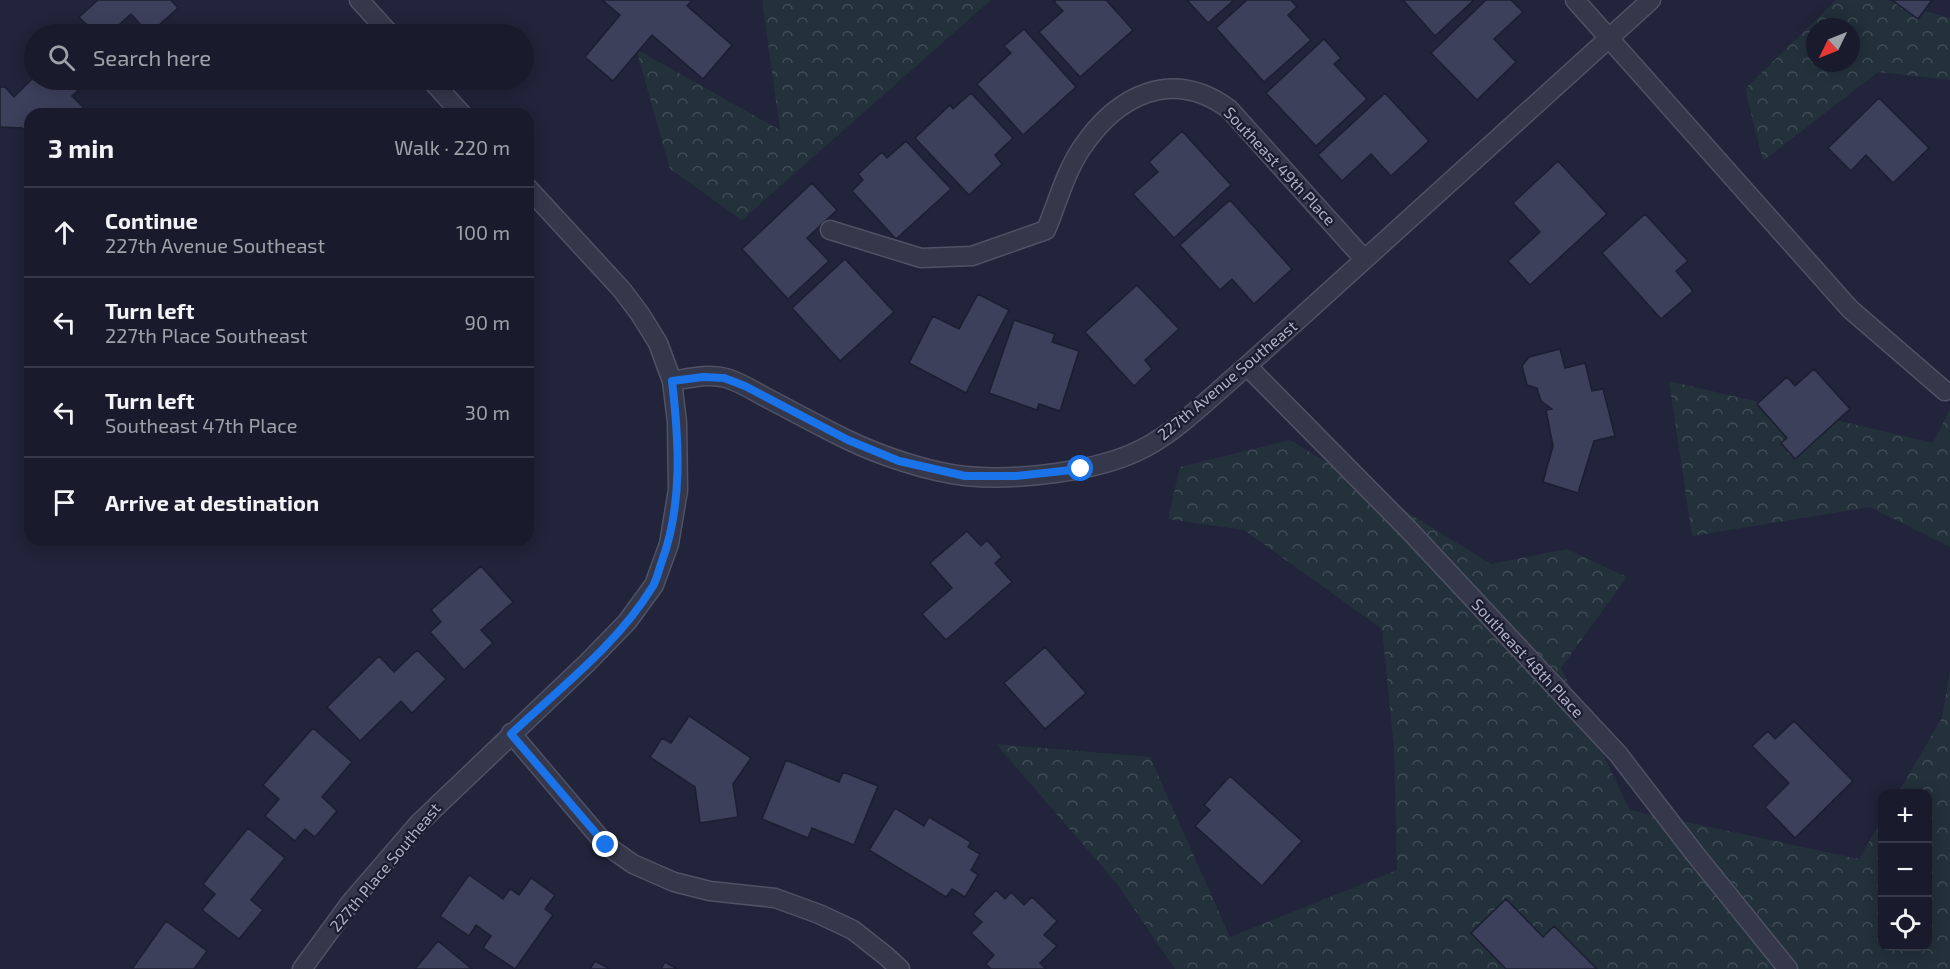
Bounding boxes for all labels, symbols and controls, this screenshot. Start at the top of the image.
north arrow [1806,18,1860,72]
search box [24,24,534,90]
icon: search [45,41,78,74]
text: Search here [93,44,211,70]
street label: Southeast 49th Place [1221,103,1340,229]
text: 3 min [48,132,114,163]
text: Walk · 220 m [394,135,510,159]
text: Continue [105,207,198,233]
icon: ahead [48,216,81,249]
text: 100 m [456,220,510,244]
text: 227th Avenue Southeast [105,233,325,257]
text: Turn left [105,297,194,323]
icon: left [48,306,81,339]
text: 90 m [465,310,510,334]
street label: 227th Avenue Southeast [1153,316,1300,443]
text: 227th Place Southeast [105,323,308,347]
text: Turn left [105,387,194,413]
icon: left [48,396,81,429]
text: 30 m [465,400,510,424]
text: Southeast 47th Place [105,413,298,437]
route start [1067,455,1093,481]
icon: arrive [48,486,81,519]
text: Arrive at destination [105,489,319,515]
street label: Southeast 48th Place [1468,594,1588,721]
map controls [1878,789,1932,951]
button: + [1878,789,1932,843]
street label: 227th Place Southeast [325,798,444,935]
route end [592,831,618,857]
button: − [1878,843,1932,897]
button: locate [1878,897,1932,951]

